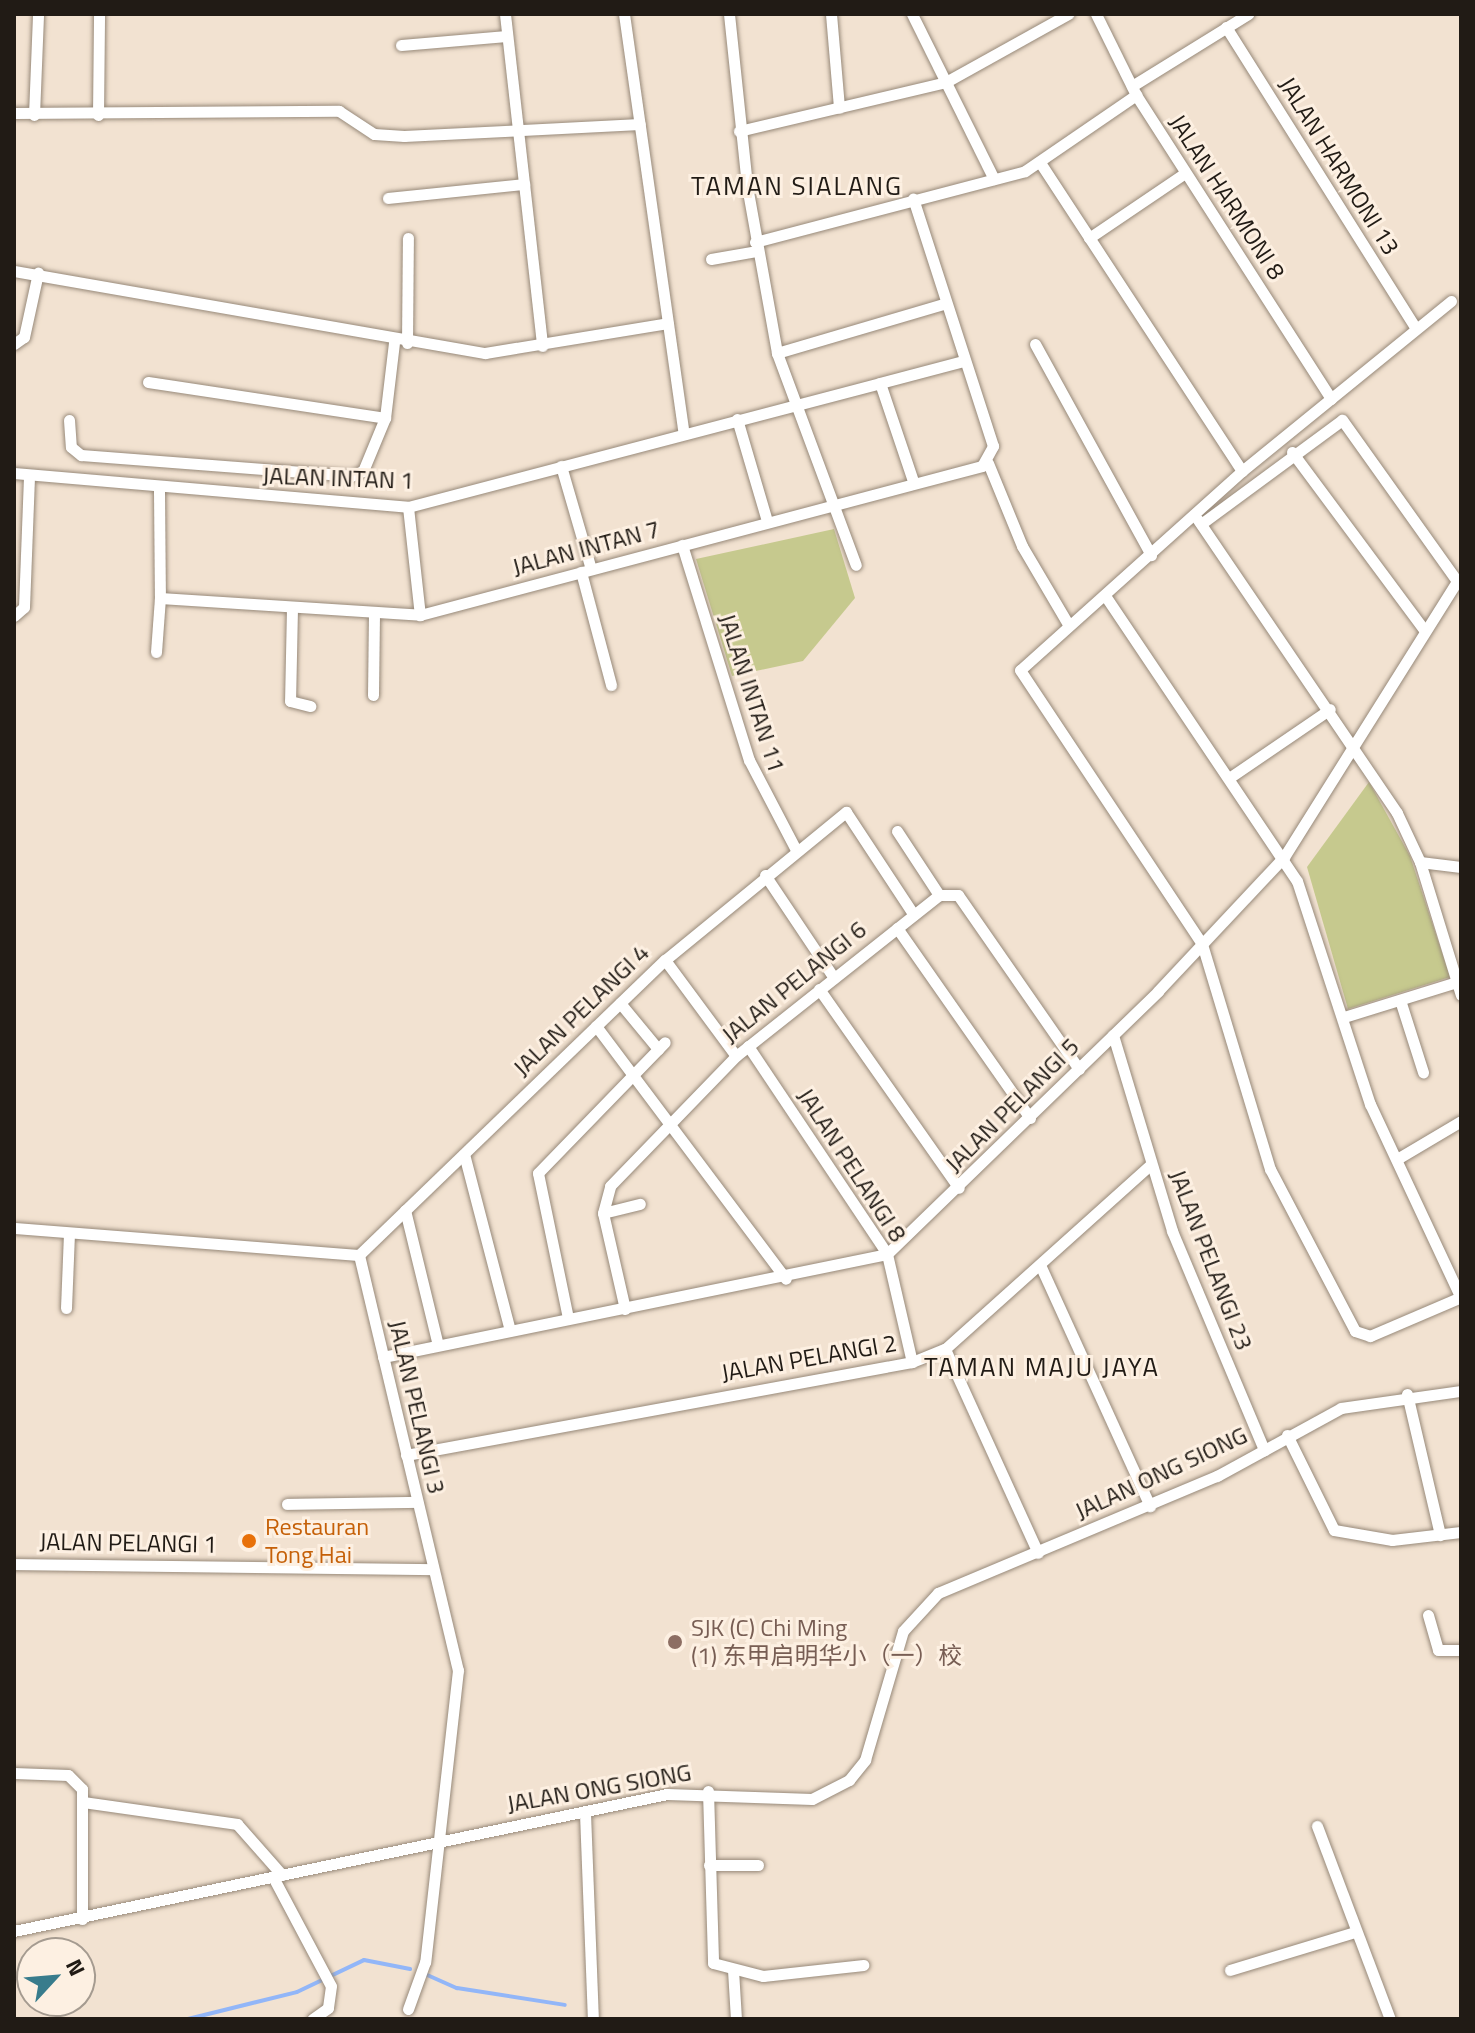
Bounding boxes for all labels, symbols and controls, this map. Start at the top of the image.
street label: JALAN HARMONI 13 [1273,72,1405,260]
street label: JALAN HARMONI 8 [1163,109,1291,285]
district label: TAMAN SIALANG [691,170,903,202]
street label: JALAN INTAN 1 [262,461,414,495]
street label: JALAN INTAN 7 [509,514,663,582]
street label: JALAN INTAN 11 [713,610,791,776]
street label: JALAN PELANGI 6 [716,915,872,1049]
street label: JALAN PELANGI 4 [507,938,655,1082]
street label: JALAN PELANGI 5 [939,1032,1085,1178]
street label: JALAN PELANGI 8 [792,1083,912,1247]
street label: JALAN PELANGI 23 [1163,1166,1259,1354]
street label: JALAN PELANGI 3 [383,1317,451,1497]
street label: JALAN PELANGI 2 [719,1328,899,1388]
district label: TAMAN MAJU JAYA [924,1351,1160,1383]
street label: JALAN ONG SIONG [1070,1421,1252,1525]
place label: Restauran Tong Hai [265,1513,369,1569]
street label: JALAN PELANGI 1 [39,1527,217,1559]
marker: Restauran Tong Hai [240,1532,258,1550]
place label: SJK (C) Chi Ming (1) 东甲启明华小（一）校 [691,1614,962,1670]
marker: SJK (C) Chi Ming (1) 东甲启明华小（一）校 [666,1633,684,1651]
street label: JALAN ONG SIONG [505,1758,693,1818]
north arrow [16,1937,96,2017]
text: N [57,1953,94,1982]

